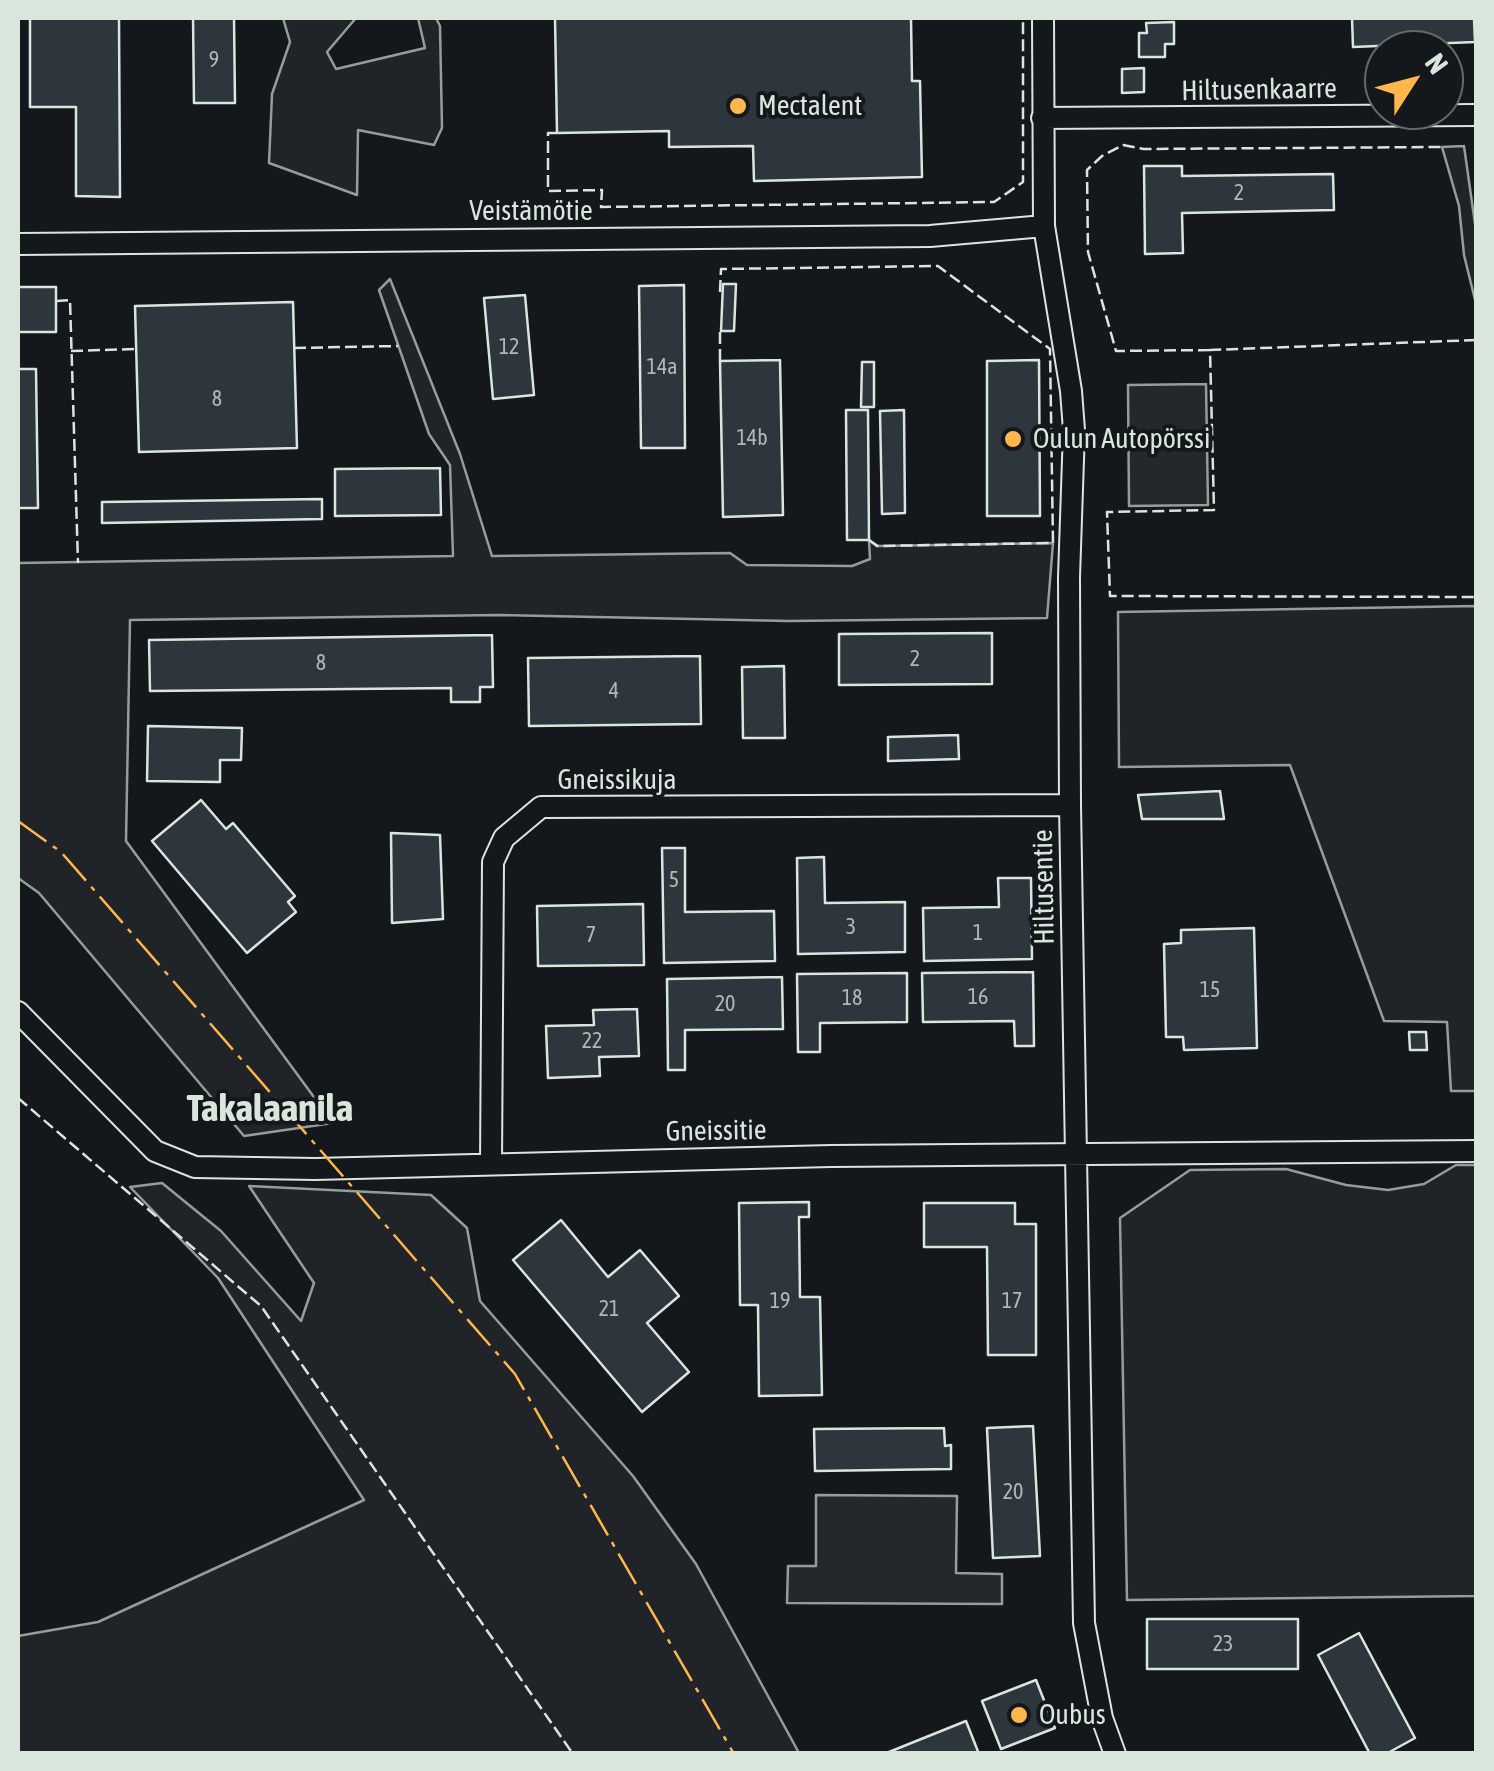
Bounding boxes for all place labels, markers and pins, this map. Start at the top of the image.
place label: Mectalent [758,89,862,123]
marker: Mectalent [727,95,749,117]
place label: Oulun Autopörssi [1033,422,1210,456]
marker: Oulun Autopörssi [1002,428,1024,450]
place label: Oubus [1039,1698,1106,1732]
marker: Oubus [1008,1704,1030,1726]

